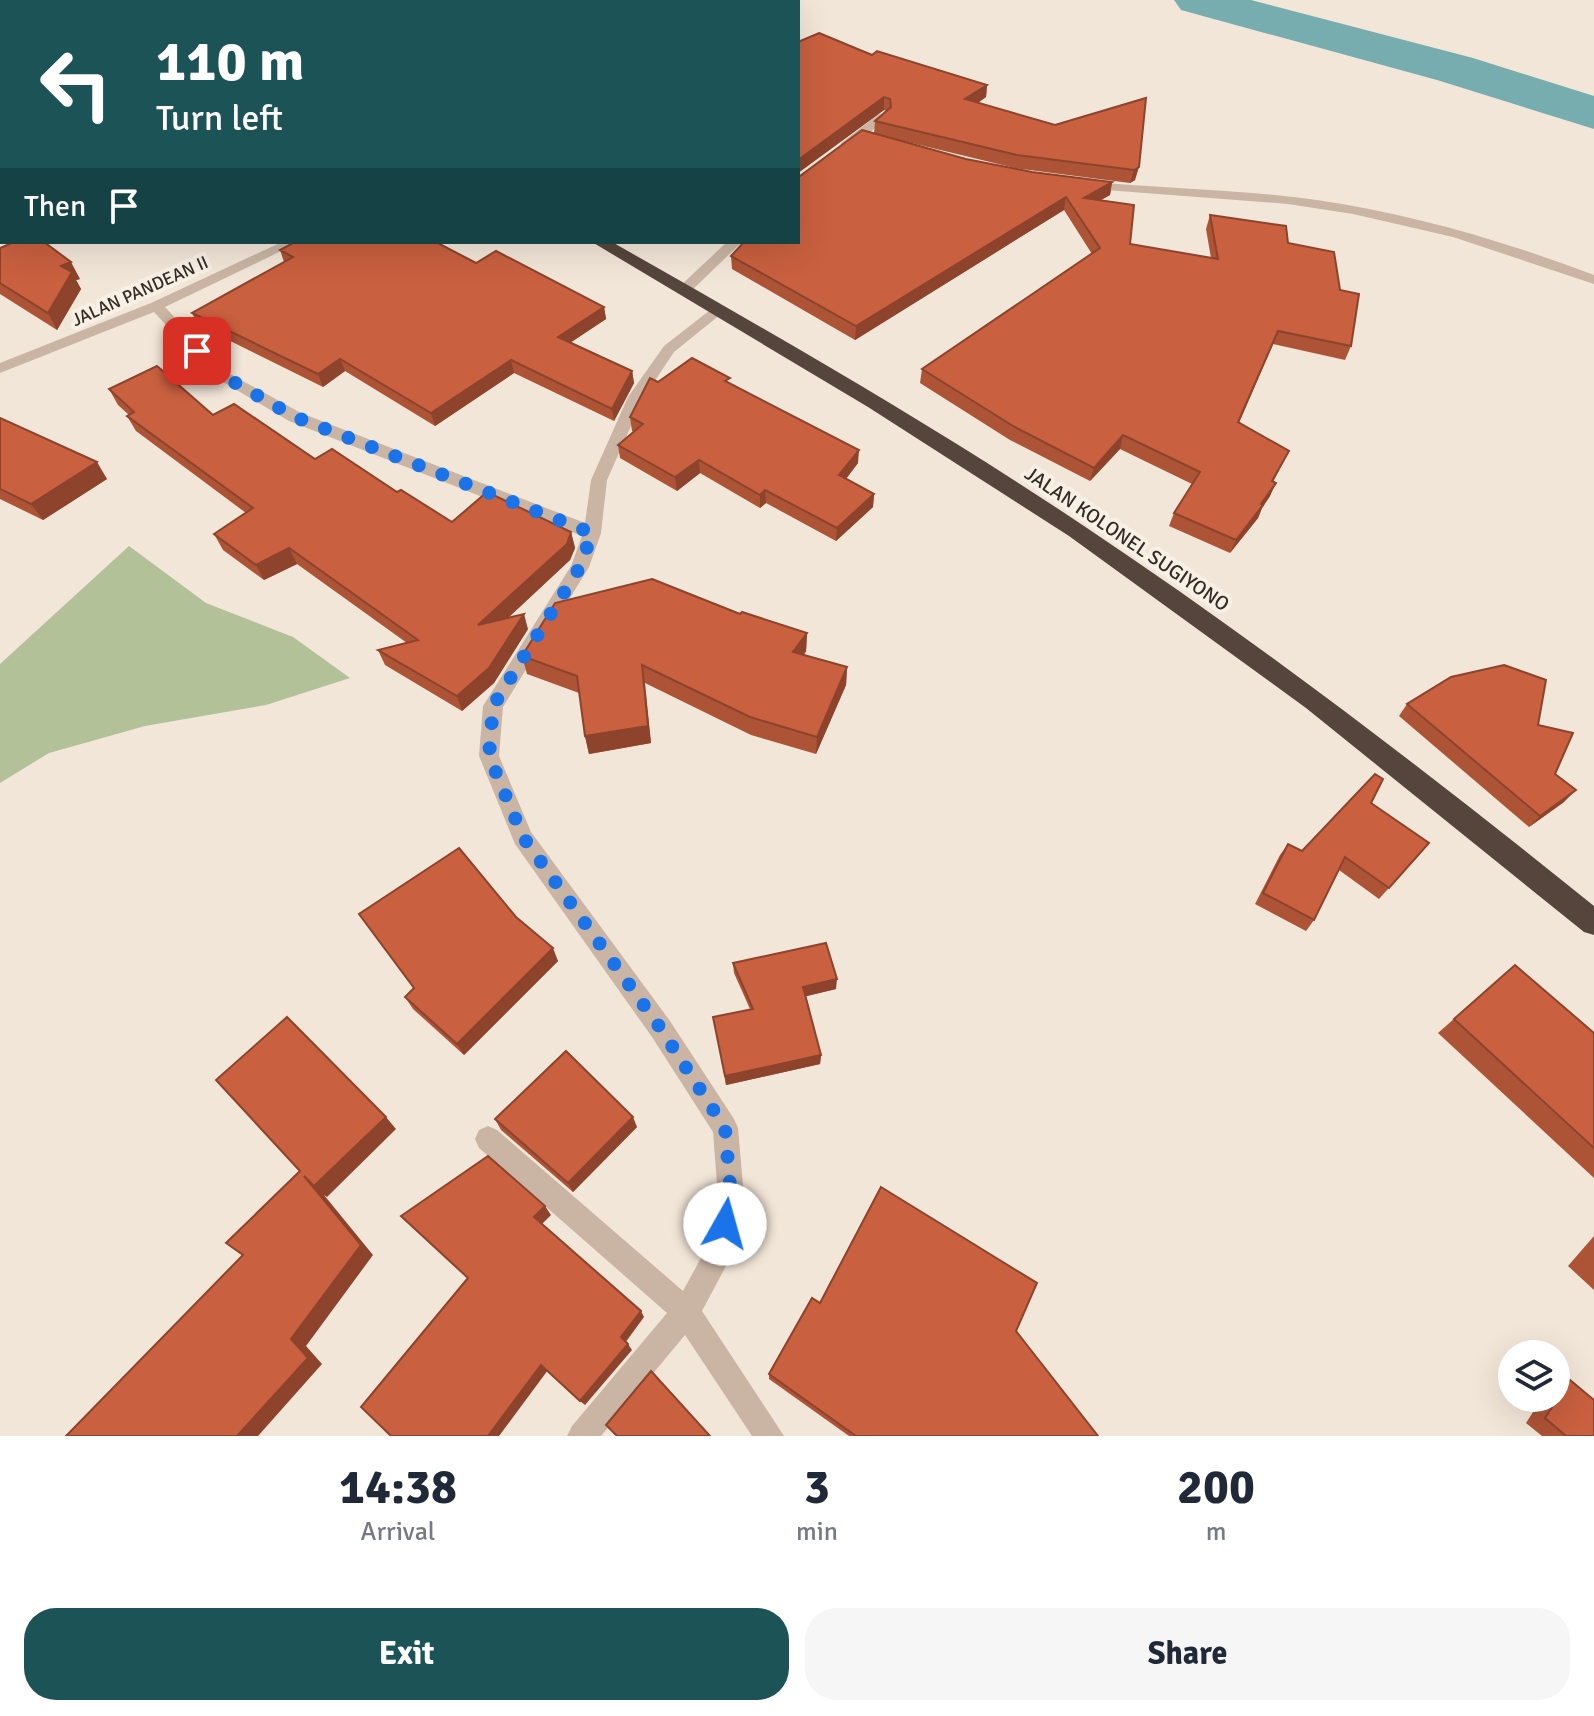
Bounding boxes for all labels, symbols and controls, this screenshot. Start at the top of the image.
text: 110 m [156,27,304,96]
icon: left [24,32,128,136]
text: Turn left [156,96,283,141]
icon: arrive [102,184,146,228]
text: Then [24,188,86,225]
street label: JALAN PANDEAN II [68,251,212,331]
pin [163,317,231,385]
icon: arrive [175,329,219,373]
street label: JALAN KOLONEL SUGIYONO [1020,461,1234,617]
position arrow [683,1182,767,1266]
map controls [1498,1340,1570,1412]
button: layers [1498,1340,1570,1412]
text: 14:38 [339,1458,457,1517]
text: 3 [804,1458,830,1517]
text: 200 [1177,1458,1255,1517]
text: Arrival [361,1516,435,1548]
text: min [796,1516,838,1548]
text: m [1206,1516,1226,1548]
button: Exit [24,1608,789,1700]
button: Share [805,1608,1570,1700]

